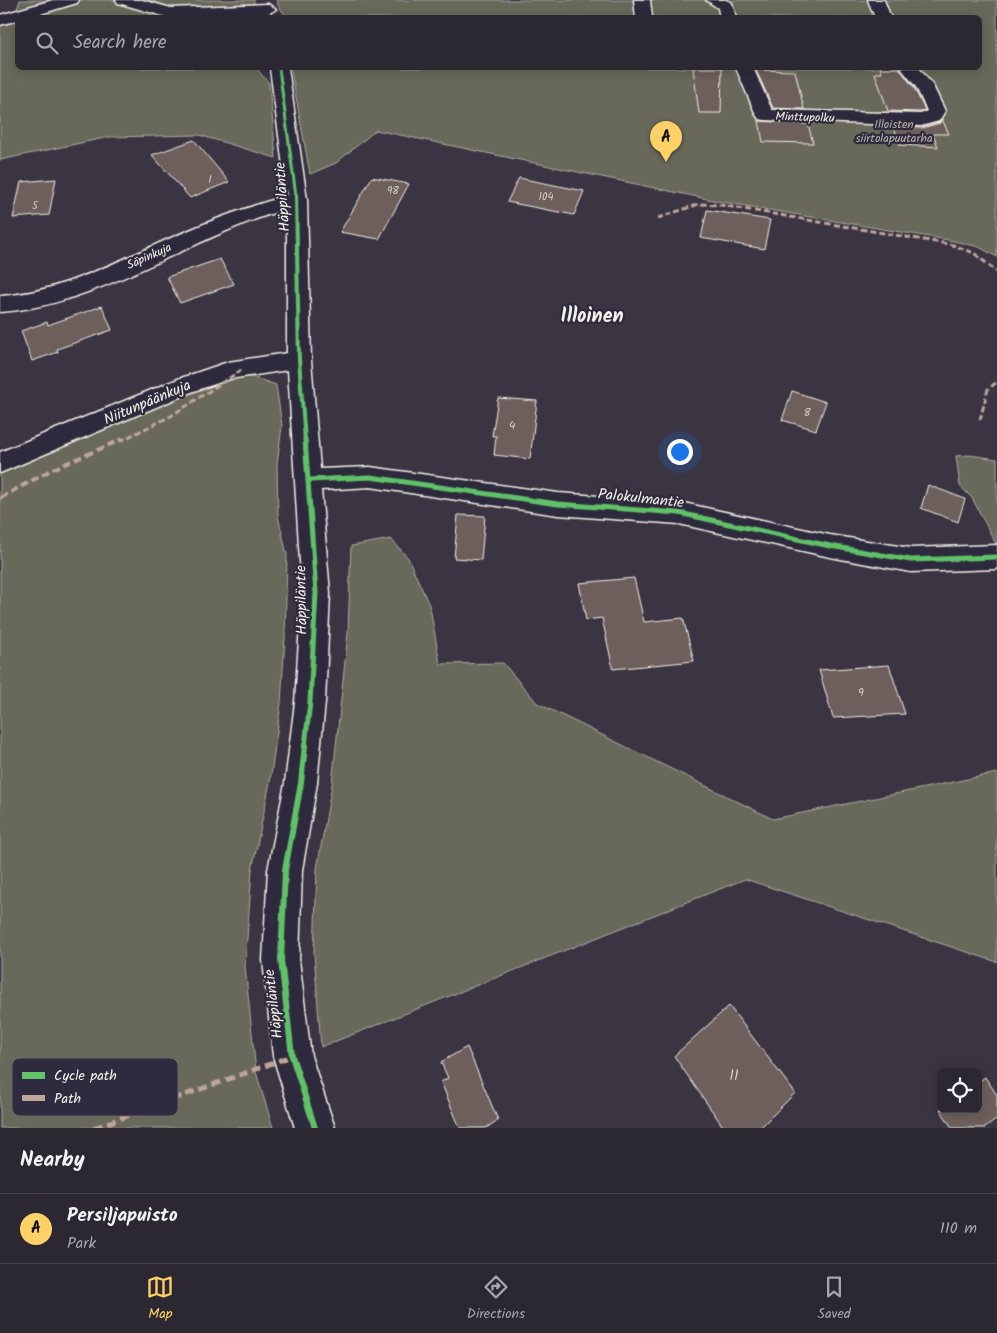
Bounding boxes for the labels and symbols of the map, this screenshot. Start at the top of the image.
street label: Minttupolku [775,107,835,128]
park label: Illoisten siirtolapuutarha [855,115,933,148]
pin: A [650,121,682,162]
street label: Häppiläntie [269,161,297,233]
house number: 1 [208,171,212,189]
house number: 98 [387,182,399,200]
house number: 104 [538,188,554,206]
house number: 5 [32,197,39,215]
street label: Säpinkuja [124,238,175,275]
district label: Illoinen [560,301,624,333]
street label: Niitunpäänkuja [100,374,195,432]
house number: 8 [803,403,811,422]
house number: 4 [509,416,516,435]
your location [667,439,693,465]
street label: Palokulmantie [597,483,685,515]
street label: Häppiläntie [289,565,315,635]
house number: 9 [858,683,864,702]
street label: Häppiläntie [258,967,290,1040]
legend [12,1058,178,1116]
house number: 11 [729,1064,739,1088]
text: Cycle path [54,1065,117,1087]
text: Path [54,1088,81,1110]

